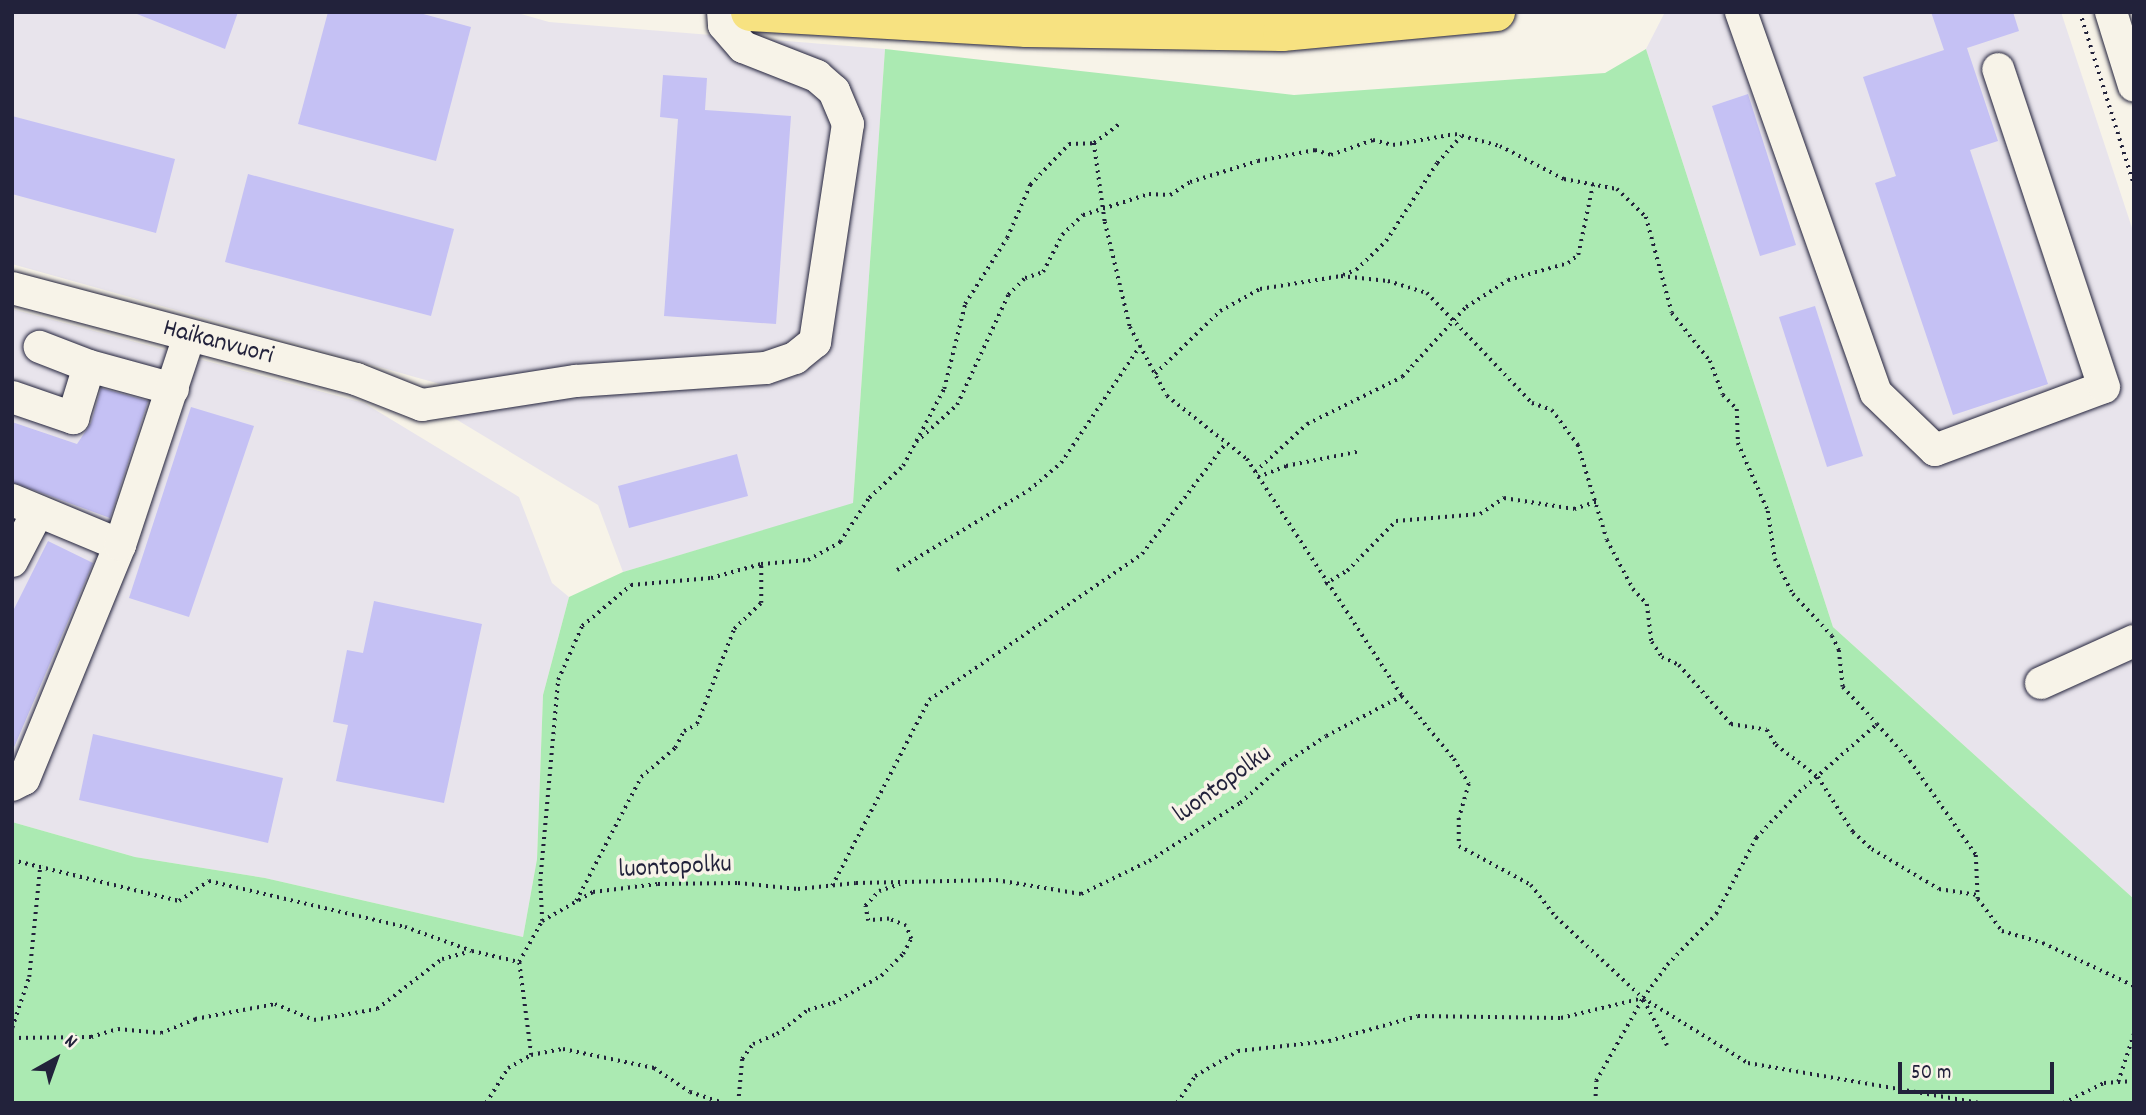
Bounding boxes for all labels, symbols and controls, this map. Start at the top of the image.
street label: Haikanvuori [159,313,277,373]
street label: luontopolku [1168,739,1278,831]
street label: luontopolku [617,849,733,887]
north arrow [21,1024,91,1094]
text: N [58,1029,82,1056]
scale bar [1901,1048,2057,1092]
text: 50 m [1911,1059,1951,1089]

